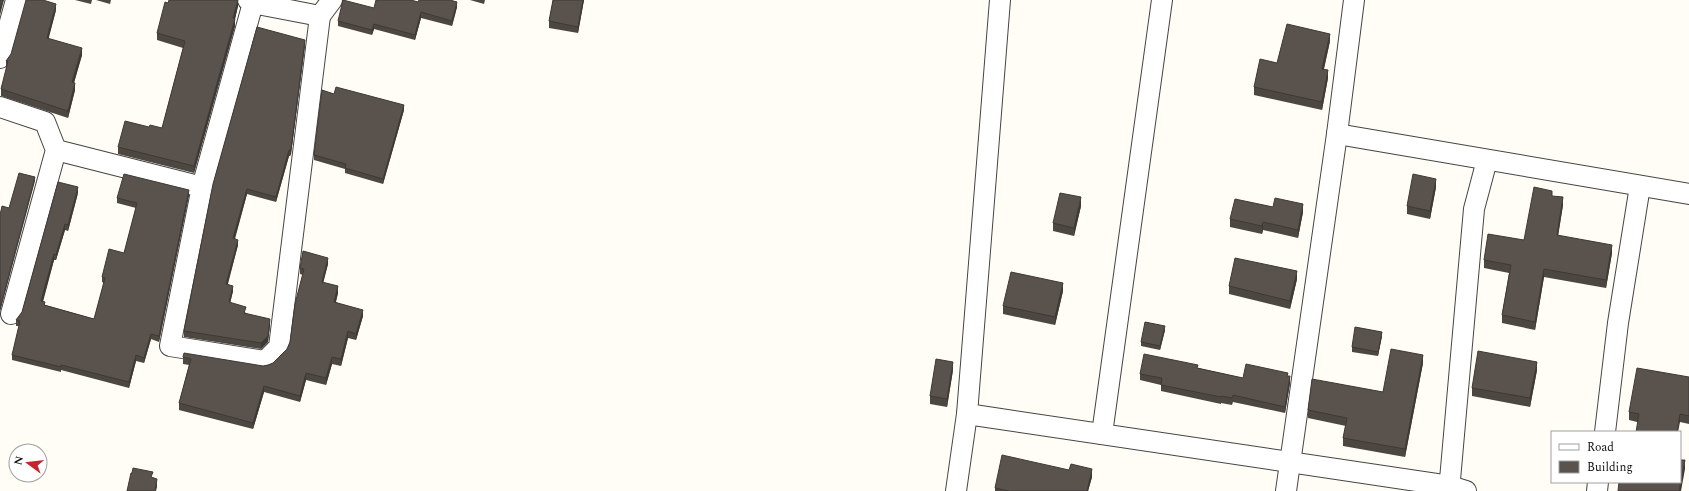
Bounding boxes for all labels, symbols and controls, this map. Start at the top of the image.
legend [1551,431,1681,483]
text: Road [1587,438,1614,457]
north arrow [8,443,48,483]
text: N [9,454,28,467]
text: Building [1587,458,1633,477]

